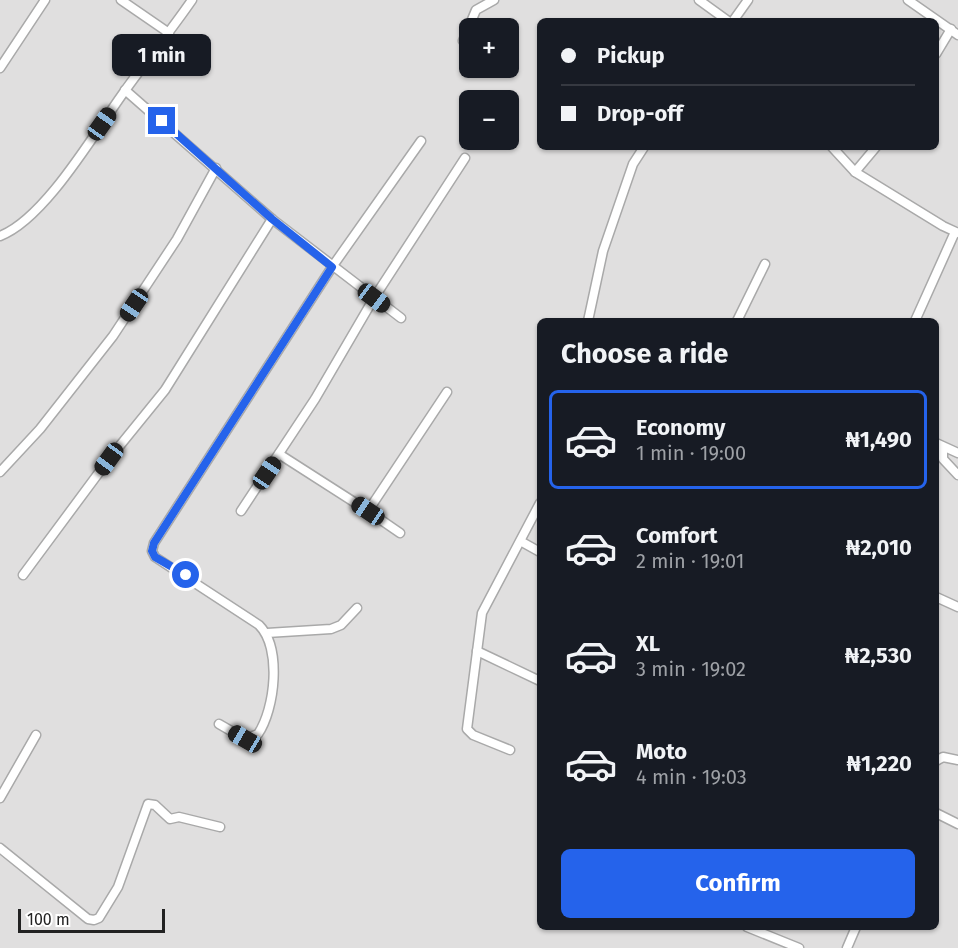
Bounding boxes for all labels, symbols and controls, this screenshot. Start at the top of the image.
map controls [459,18,519,150]
button: + [459,18,519,78]
callout: 1 min [112,34,212,76]
text: Pickup [597,42,665,69]
text: 1 min [137,43,186,67]
button: − [459,90,519,150]
text: Drop-off [597,100,683,127]
car [84,104,120,144]
route end [148,107,175,134]
car [354,280,394,316]
car [116,285,152,325]
text: Choose a ride [561,338,728,370]
icon: car [564,413,618,467]
text: Economy [636,414,725,441]
text: ₦1,490 [845,426,912,453]
car [91,439,127,479]
text: 1 min · 19:00 [636,441,746,465]
car [249,453,285,493]
car [348,493,388,529]
icon: car [564,521,618,575]
text: Comfort [636,522,717,549]
text: ₦2,010 [846,534,912,561]
text: 2 min · 19:01 [636,549,744,573]
route start [172,561,199,588]
icon: car [564,629,618,683]
text: XL [636,630,660,657]
text: ₦2,530 [845,642,912,669]
text: 3 min · 19:02 [636,657,746,681]
car [225,722,265,756]
icon: car [564,737,618,791]
text: Moto [636,738,687,765]
text: ₦1,220 [846,750,912,777]
text: 4 min · 19:03 [636,765,747,789]
button: Confirm [561,849,915,918]
scale bar [18,906,165,934]
text: 100 m [27,910,70,929]

